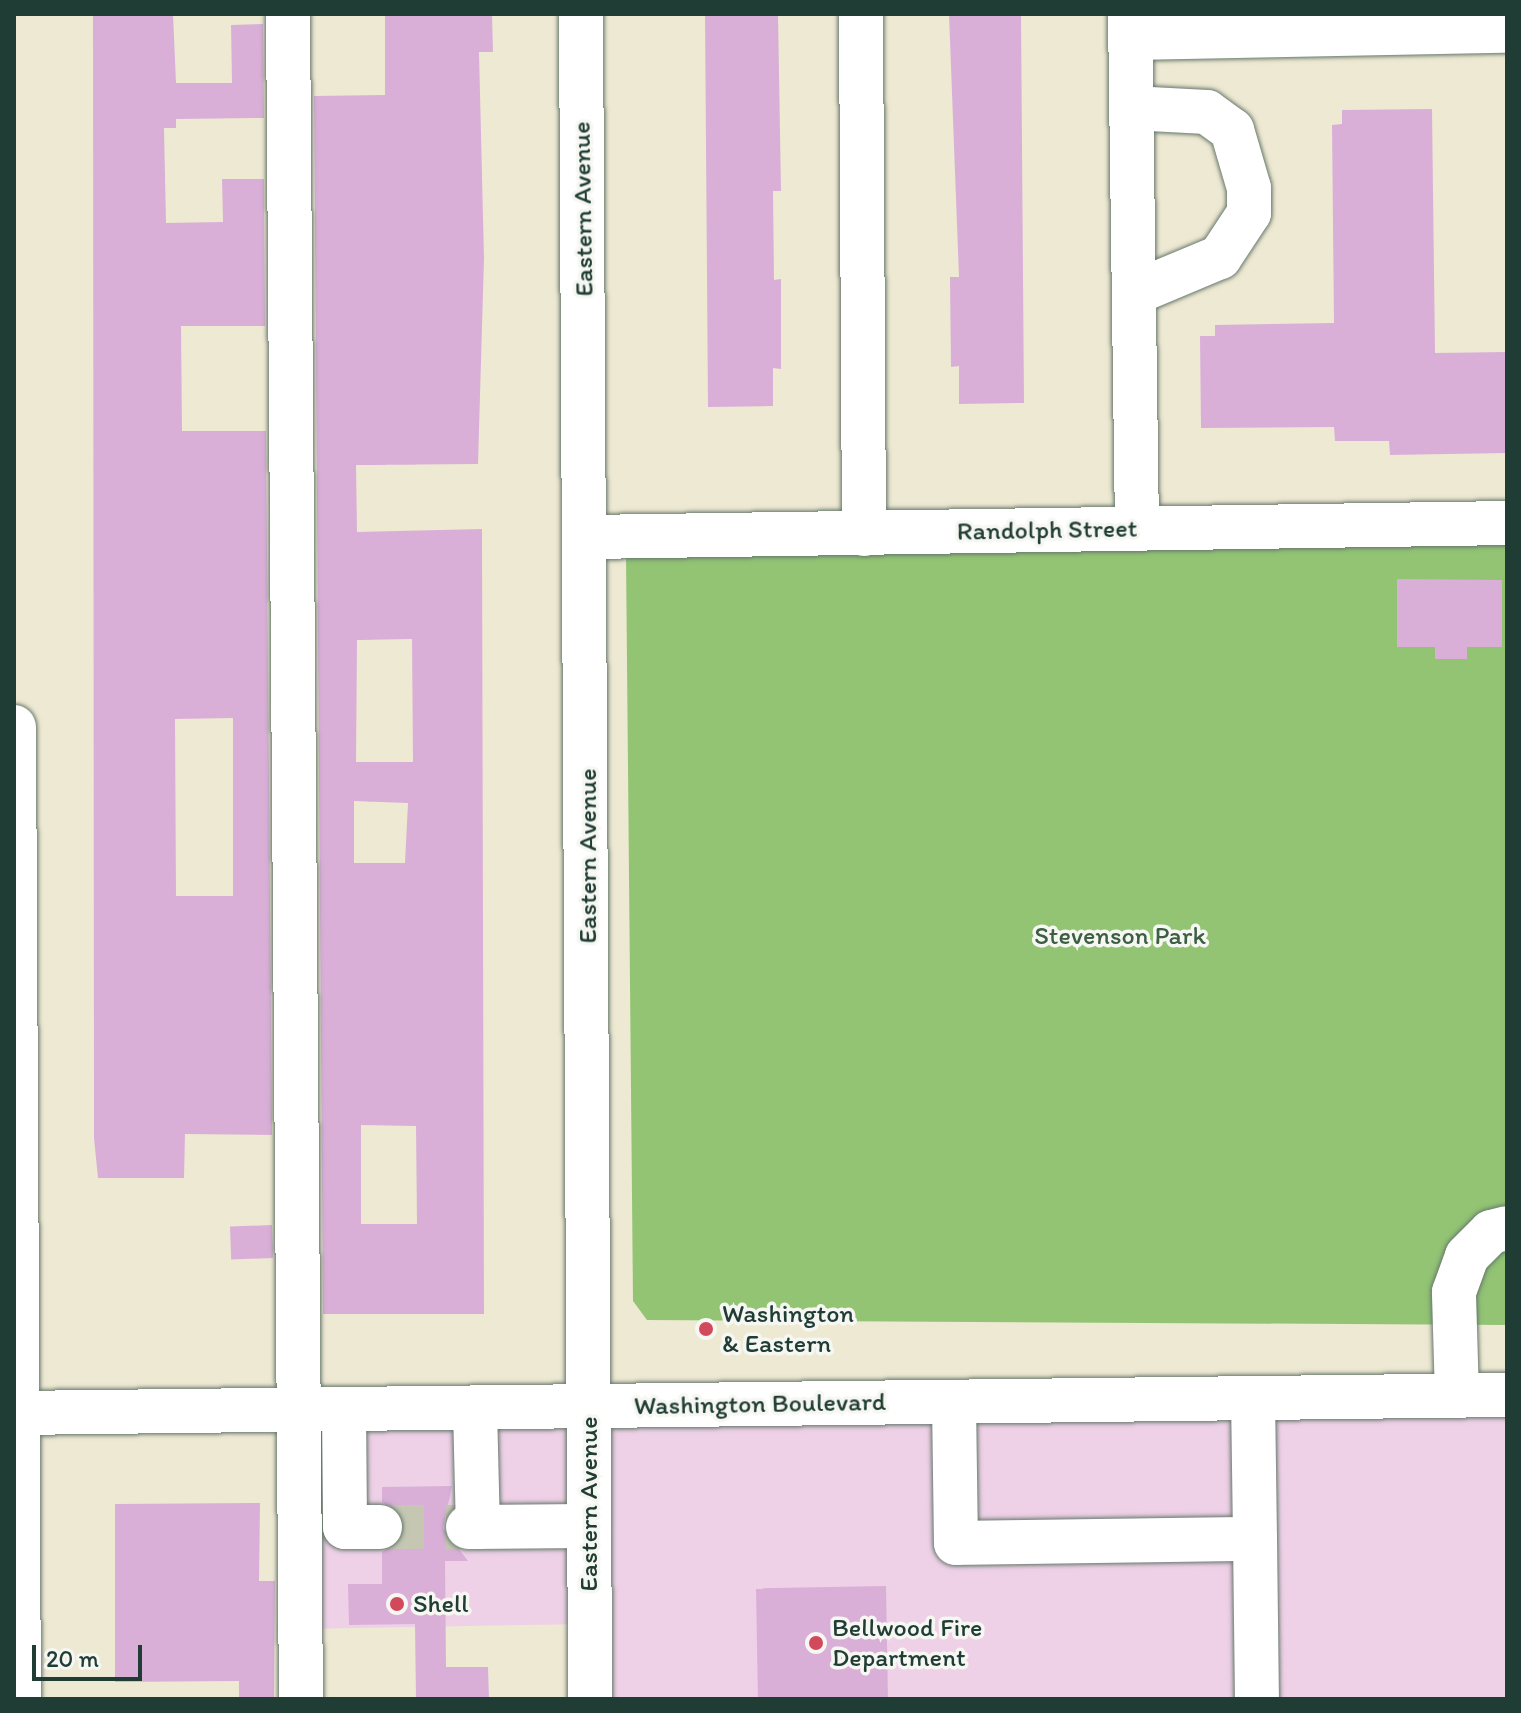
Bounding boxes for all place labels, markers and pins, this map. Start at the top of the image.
place label: Washington & Eastern [722,1298,854,1360]
marker: Washington & Eastern [697,1320,715,1338]
place label: Shell [413,1588,469,1620]
marker: Shell [388,1595,406,1613]
place label: Bellwood Fire Department [832,1612,983,1674]
marker: Bellwood Fire Department [807,1634,825,1652]

